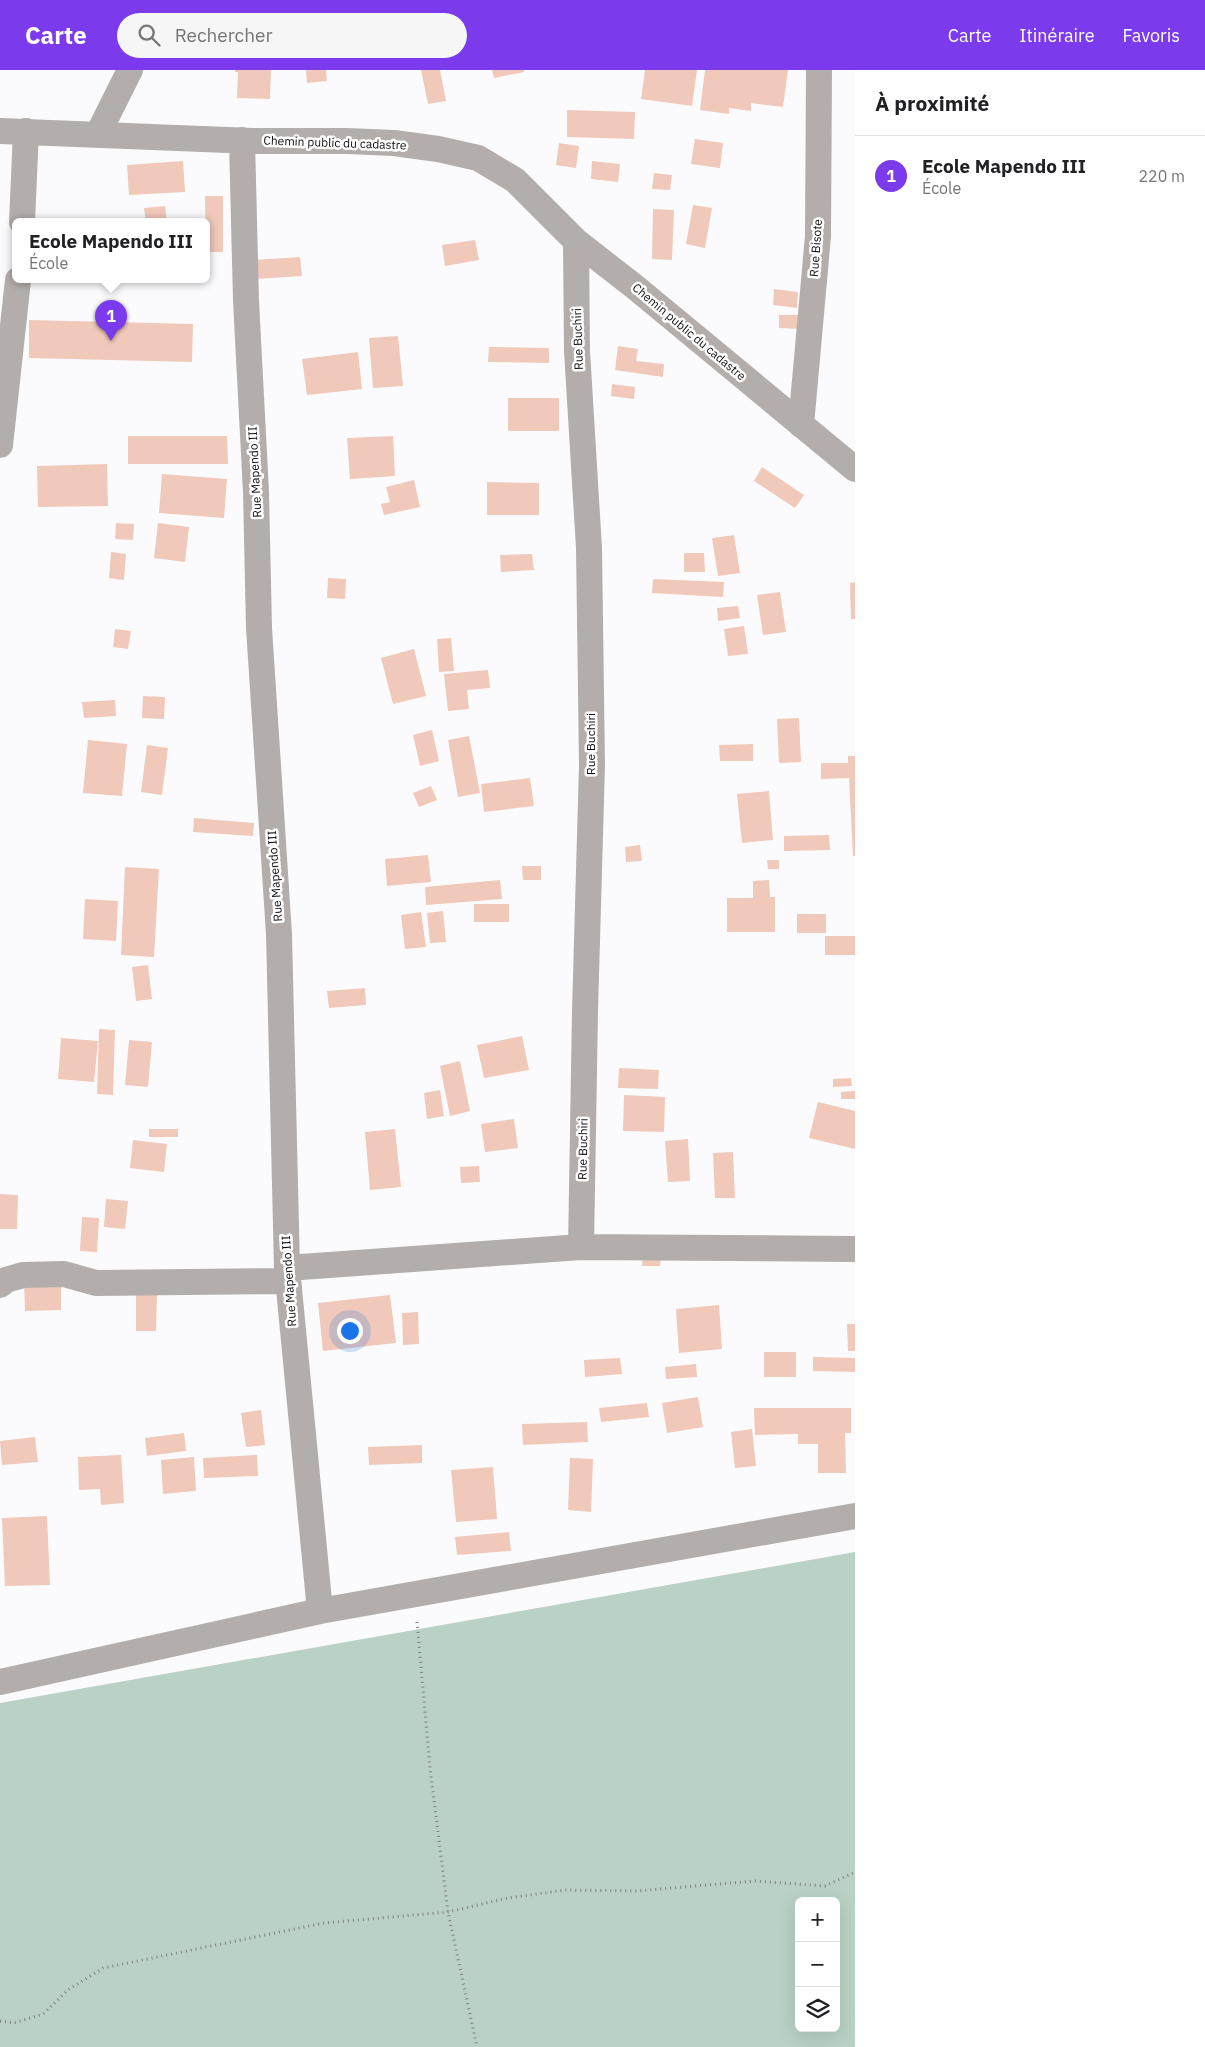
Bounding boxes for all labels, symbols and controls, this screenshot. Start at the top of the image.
search box [117,13,467,58]
text: Carte [25,19,87,51]
icon: search [135,21,163,49]
text: Rechercher [175,23,272,47]
text: Carte [948,24,991,47]
text: Itinéraire [1019,24,1095,47]
text: Favoris [1123,24,1180,47]
text: À proximité [875,89,989,117]
street label: Chemin public du cadastre [263,133,407,153]
text: Ecole Mapendo III [922,154,1086,178]
text: 1 [886,166,896,186]
text: 220 m [1138,166,1185,186]
text: École [922,178,961,198]
popup [12,218,210,283]
street label: Rue Bisote [806,218,825,277]
text: Ecole Mapendo III [29,229,193,253]
text: École [29,253,68,273]
street label: Chemin public du cadastre [630,280,749,384]
pin: 1 [95,300,127,341]
street label: Rue Buchiri [569,308,586,370]
street label: Rue Mapendo III [245,426,264,518]
street label: Rue Buchiri [583,713,598,775]
street label: Rue Mapendo III [264,830,285,922]
street label: Rue Buchiri [574,1118,591,1180]
street label: Rue Mapendo III [278,1235,299,1327]
your location [337,1318,363,1344]
map controls [795,1897,840,2032]
button: + [795,1897,840,1942]
button: − [795,1942,840,1987]
button: layers [795,1987,840,2032]

